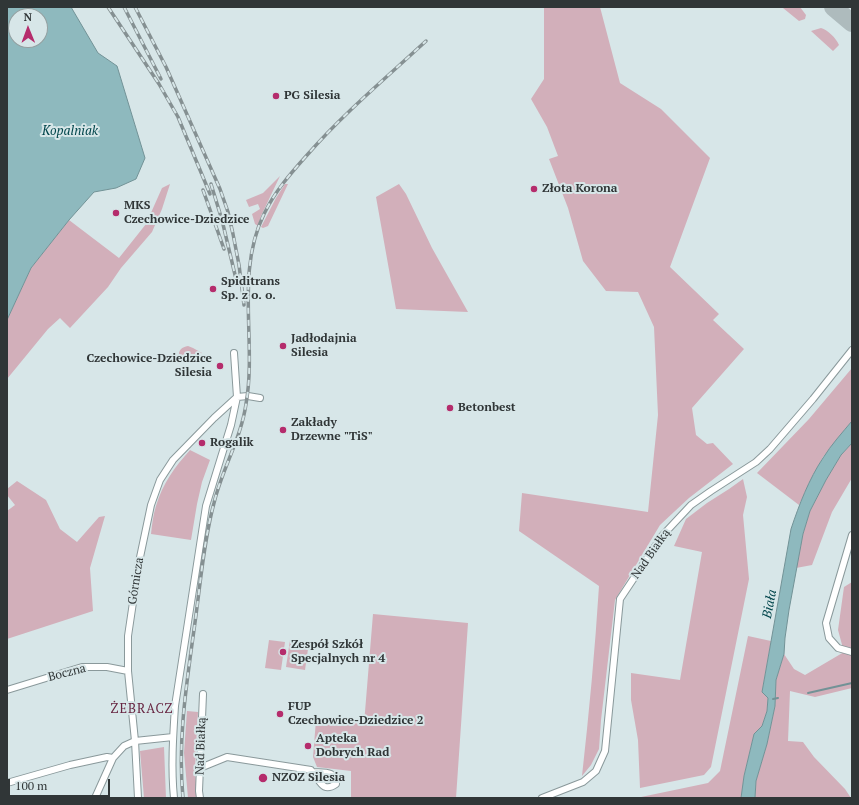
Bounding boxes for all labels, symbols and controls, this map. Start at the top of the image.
north arrow [8,8,48,48]
text: N [24,10,32,24]
place label: PG Silesia [284,89,341,103]
marker: PG Silesia [271,91,281,101]
water label: Kopalniak [42,123,98,139]
place label: Złota Korona [542,182,617,196]
marker: Złota Korona [529,184,539,194]
place label: MKS Czechowice-Dziedzice [124,199,250,227]
marker: MKS Czechowice-Dziedzice [111,208,121,218]
place label: Spiditrans Sp. z o. o. [221,275,280,303]
marker: Spiditrans Sp. z o. o. [208,284,218,294]
place label: Jadłodajnia Silesia [291,332,357,360]
marker: Jadłodajnia Silesia [278,341,288,351]
place label: Czechowice-Dziedzice Silesia [86,352,212,380]
marker: Czechowice-Dziedzice Silesia [215,361,225,371]
place label: Betonbest [458,401,516,415]
marker: Betonbest [445,403,455,413]
place label: Zakłady Drzewne "TiS" [291,416,373,444]
marker: Zakłady Drzewne "TiS" [278,425,288,435]
place label: Rogalik [210,436,254,450]
marker: Rogalik [197,438,207,448]
street label: Nad Białką [629,526,673,582]
street label: Górnicza [125,556,147,606]
water label: Biała [760,588,780,620]
place label: Zespół Szkół Specjalnych nr 4 [291,638,385,666]
marker: Zespół Szkół Specjalnych nr 4 [278,647,288,657]
street label: Boczna [47,661,87,685]
place label: FUP Czechowice-Dziedzice 2 [288,700,424,728]
district label: ŻEBRACZ [111,701,173,717]
marker: FUP Czechowice-Dziedzice 2 [275,709,285,719]
street label: Nad Białką [193,717,209,775]
place label: Apteka Dobrych Rad [316,732,389,760]
marker: Apteka Dobrych Rad [303,741,313,751]
scale bar [10,771,112,797]
place label: NZOZ Silesia [272,771,345,785]
marker: NZOZ Silesia [257,772,269,784]
text: 100 m [15,778,47,793]

